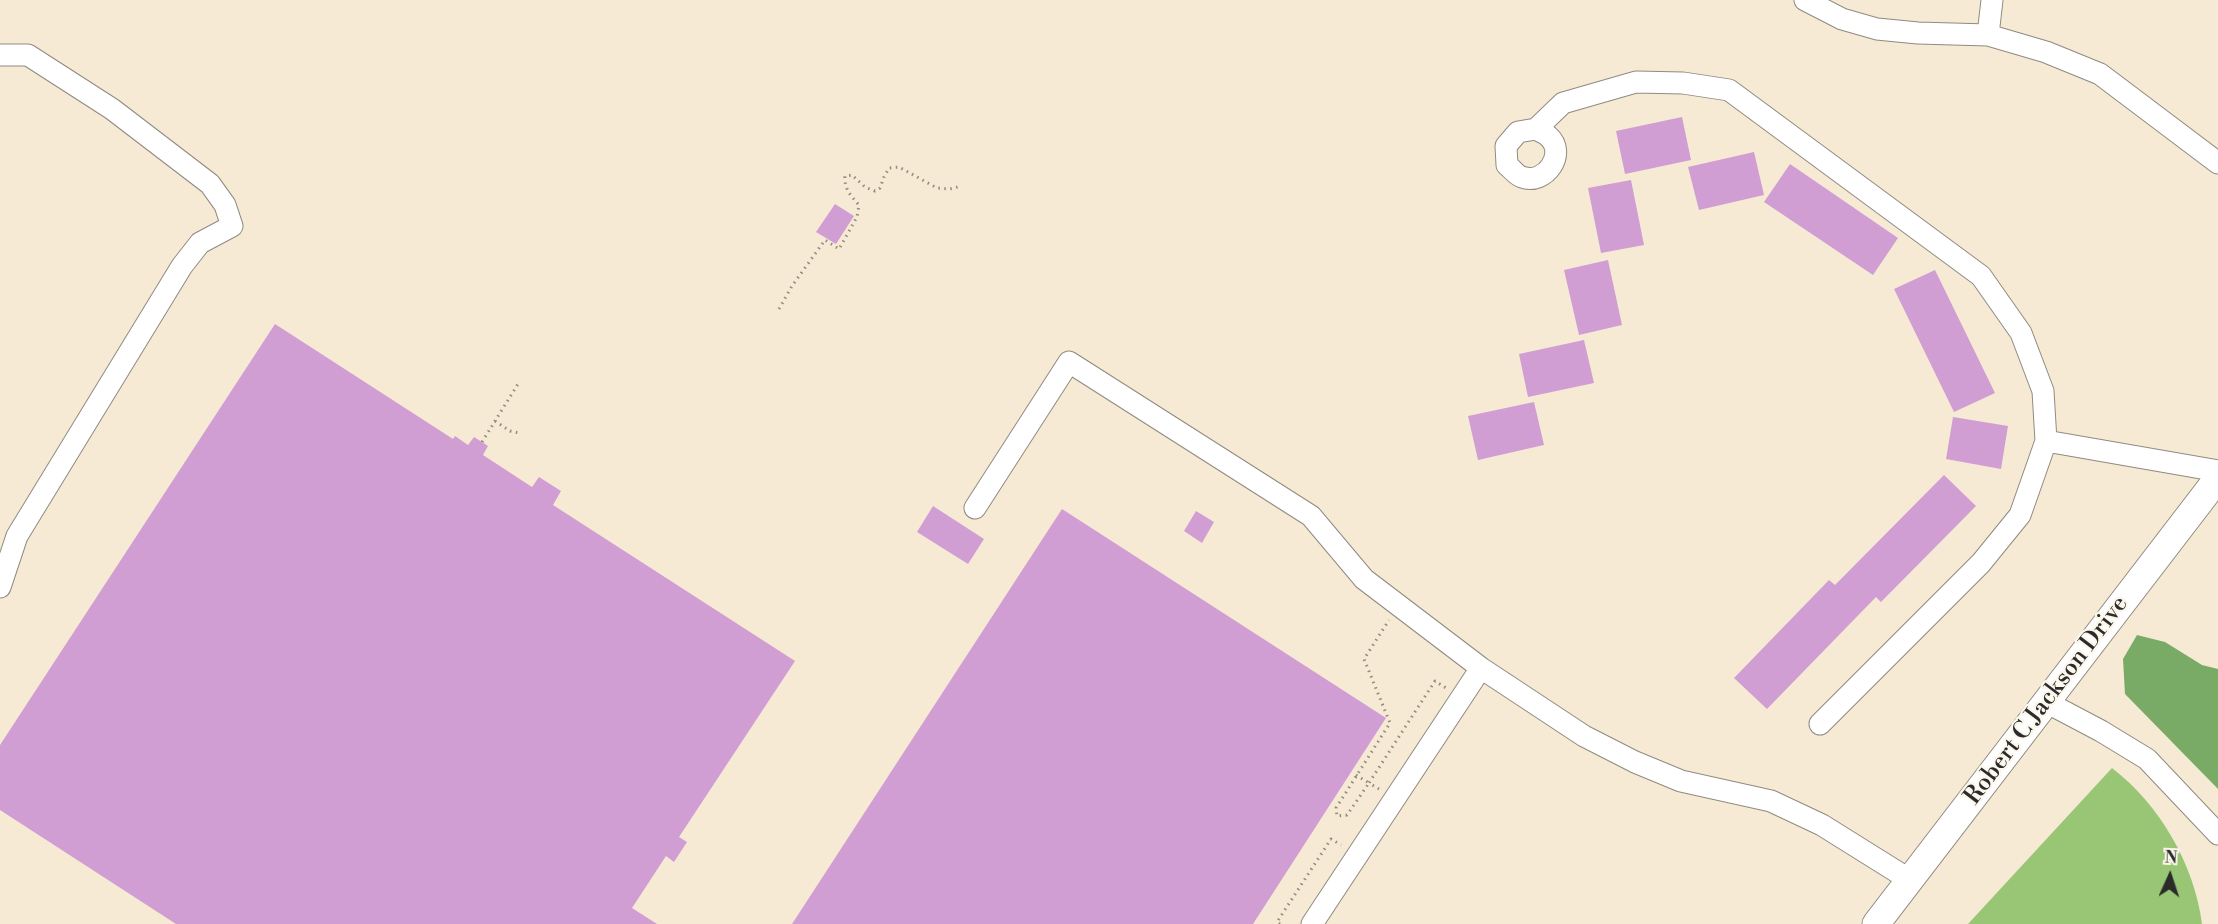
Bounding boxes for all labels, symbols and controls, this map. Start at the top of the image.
street label: Robert C Jackson Drive [1959,591,2135,811]
north arrow [2140,846,2200,906]
text: N [2164,848,2178,868]

